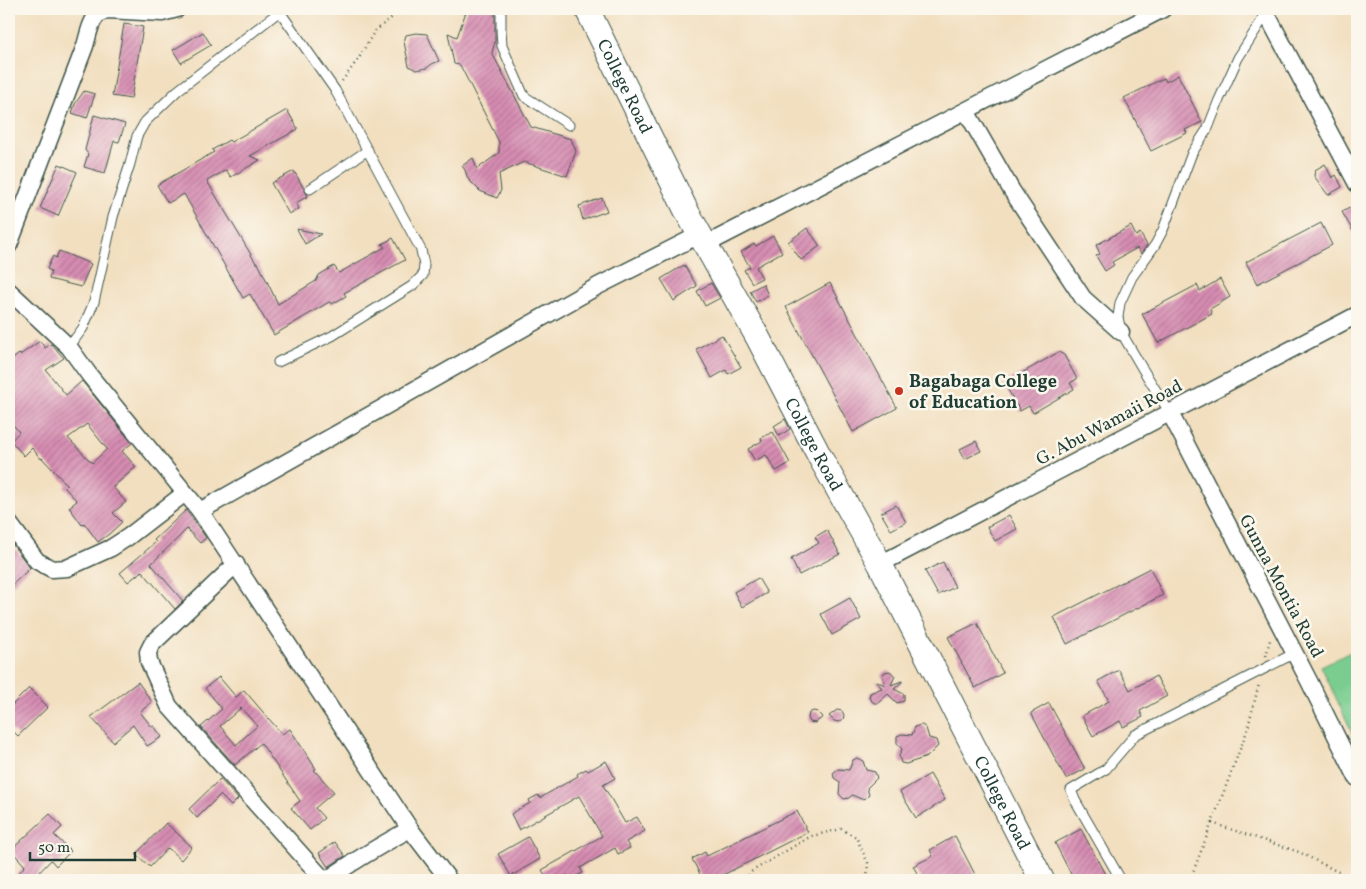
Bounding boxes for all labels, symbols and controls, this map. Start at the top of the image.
street label: College Road [590,35,658,138]
place label: Bagabaga College of Education [909,370,1057,416]
street label: G. Abu Wamaii Road [1032,374,1187,472]
marker: Bagabaga College of Education [893,385,905,397]
street label: College Road [777,394,848,496]
street label: Gunna Montia Road [1232,511,1329,663]
street label: College Road [967,752,1036,855]
scale bar [30,829,135,861]
text: 50 m [38,838,70,859]

